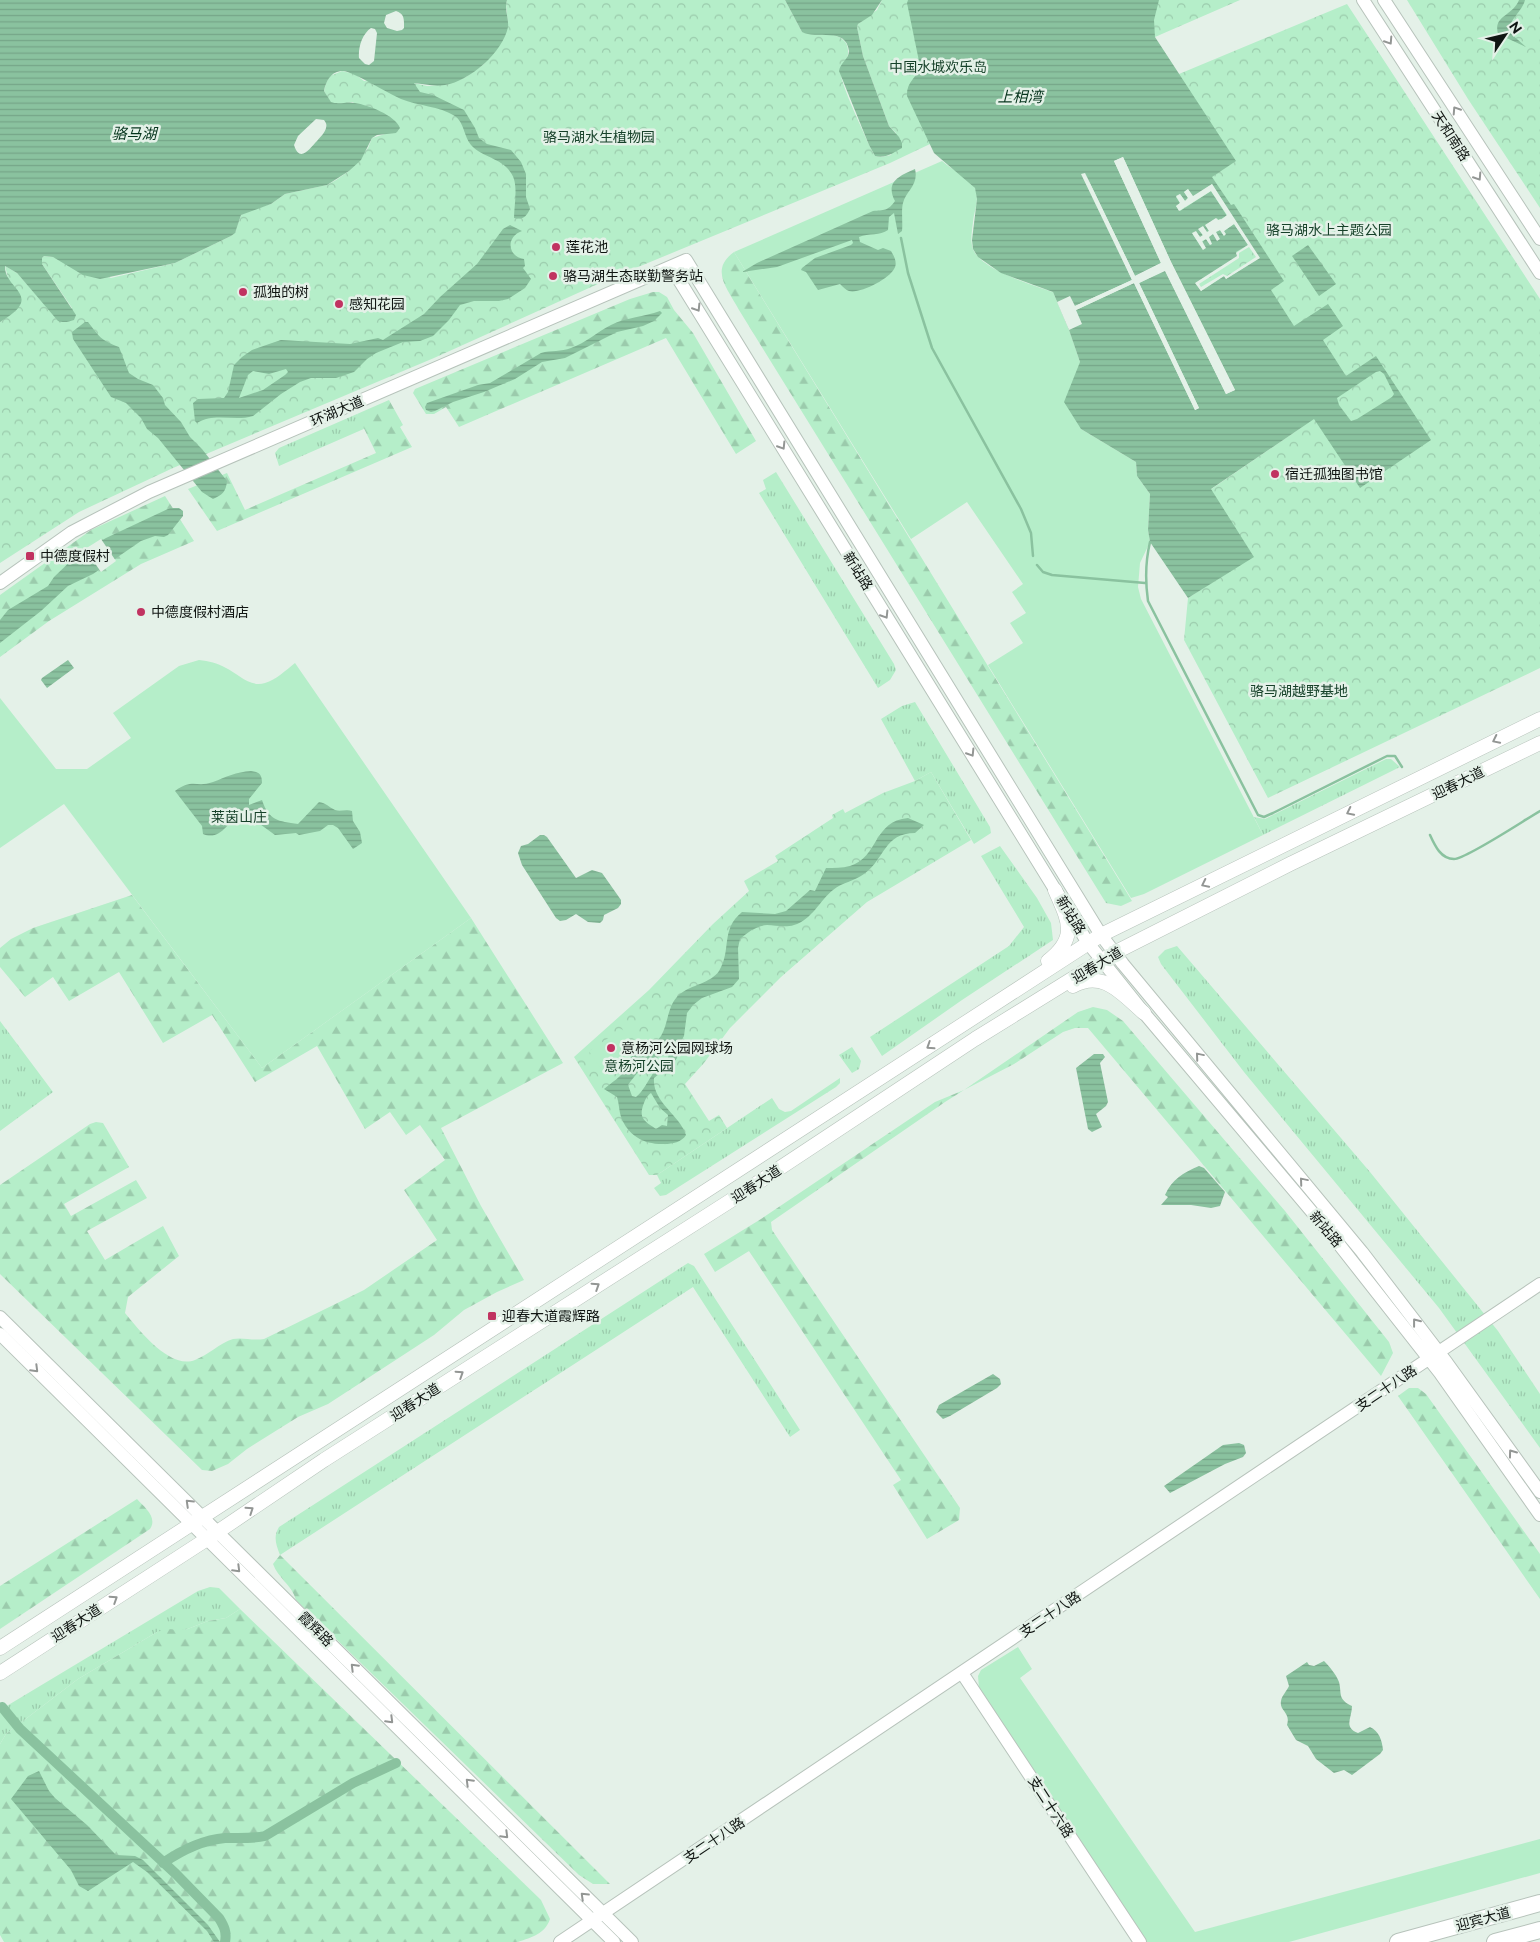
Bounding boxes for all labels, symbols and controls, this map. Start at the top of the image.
north arrow [1480,10,1530,60]
text: N [1506,19,1525,37]
one-way arrow [1383,35,1392,45]
park label: 中国水城欢乐岛 [889,59,987,75]
water label: 上相湾 [997,88,1045,106]
one-way arrow [1453,107,1462,116]
street label: 天和南路 [1429,108,1473,164]
water label: 骆马湖 [111,125,158,143]
park label: 骆马湖水生植物园 [543,129,655,145]
one-way arrow [1472,171,1481,181]
park label: 骆马湖水上主题公园 [1266,222,1392,238]
place label: 莲花池 [566,239,608,255]
marker: 莲花池 [550,241,562,253]
place label: 骆马湖生态联勤警务站 [563,268,703,284]
marker: 骆马湖生态联勤警务站 [547,270,559,282]
place label: 孤独的树 [253,284,309,300]
marker: 孤独的树 [237,286,249,298]
place label: 感知花园 [349,296,405,312]
marker: 感知花园 [333,298,345,310]
one-way arrow [690,303,700,312]
street label: 环湖大道 [308,393,366,429]
one-way arrow [776,441,785,450]
place label: 宿迁孤独图书馆 [1285,466,1383,482]
marker: 宿迁孤独图书馆 [1269,468,1281,480]
place label: 中德度假村 [40,548,110,564]
street label: 新站路 [840,549,876,593]
marker: 中德度假村 [24,550,36,562]
place label: 中德度假村酒店 [151,604,249,620]
marker: 中德度假村酒店 [135,606,147,618]
one-way arrow [879,609,889,618]
park label: 骆马湖越野基地 [1250,683,1348,699]
one-way arrow [1492,734,1501,745]
one-way arrow [964,748,974,757]
street label: 迎春大道 [1429,764,1487,802]
one-way arrow [1347,806,1356,816]
park label: 莱茵山庄 [211,809,267,825]
one-way arrow [1201,878,1210,888]
street label: 新站路 [1053,893,1089,937]
street label: 迎春大道 [1069,944,1125,986]
place label: 意杨河公园网球场 [621,1040,733,1056]
one-way arrow [926,1040,935,1050]
marker: 意杨河公园网球场 [605,1042,617,1054]
one-way arrow [1197,1053,1205,1062]
park label: 意杨河公园 [604,1058,674,1074]
street label: 迎春大道 [728,1162,784,1206]
one-way arrow [1301,1178,1309,1187]
street label: 新站路 [1306,1208,1346,1250]
one-way arrow [591,1283,600,1292]
place label: 迎春大道霞辉路 [502,1308,600,1324]
marker: 迎春大道霞辉路 [486,1310,498,1322]
one-way arrow [1413,1319,1421,1328]
street label: 支二十八路 [1353,1362,1419,1414]
one-way arrow [29,1363,38,1372]
one-way arrow [454,1370,463,1380]
street label: 迎春大道 [387,1380,443,1424]
one-way arrow [1509,1449,1518,1459]
one-way arrow [186,1500,195,1509]
one-way arrow [244,1507,254,1516]
one-way arrow [231,1563,240,1572]
street label: 支二十八路 [1017,1588,1083,1640]
one-way arrow [109,1595,118,1605]
street label: 迎春大道 [48,1601,104,1645]
street label: 霞辉路 [295,1608,337,1650]
one-way arrow [351,1664,360,1673]
one-way arrow [384,1715,393,1724]
street label: 支二十六路 [1025,1773,1077,1841]
one-way arrow [466,1778,475,1787]
street label: 支二十八路 [681,1814,747,1866]
one-way arrow [500,1829,509,1838]
one-way arrow [581,1893,590,1902]
street label: 迎宾大道 [1454,1904,1512,1934]

